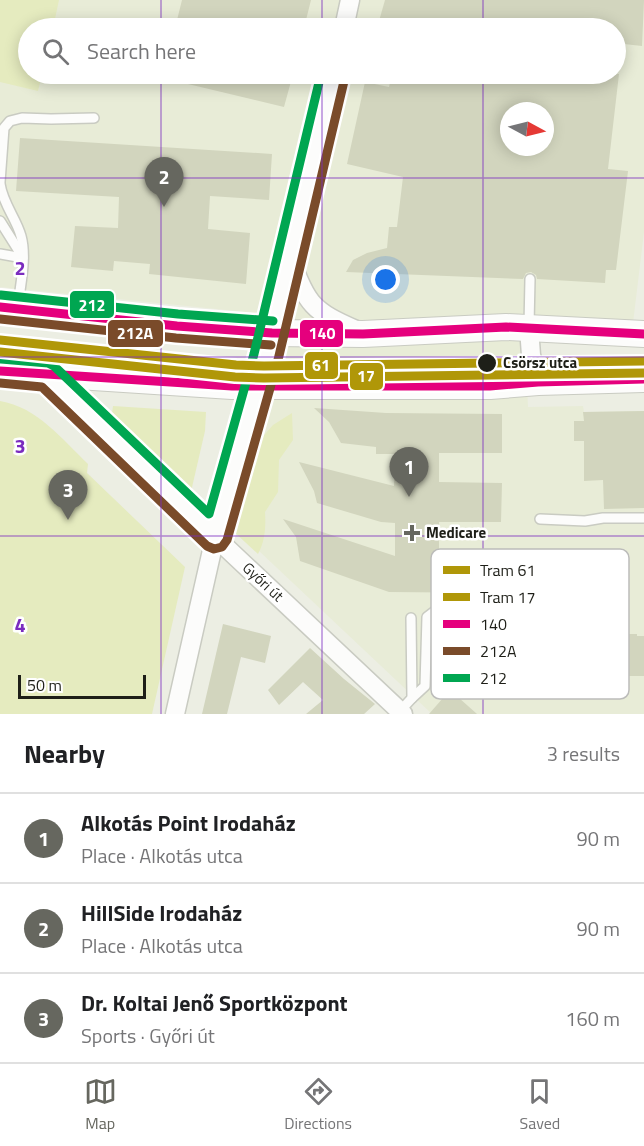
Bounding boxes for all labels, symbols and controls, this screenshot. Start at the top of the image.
search box [18,18,626,84]
text: Search here [87,34,196,68]
icon: search [39,35,72,68]
north arrow [500,102,554,156]
pin: 2 [144,158,184,207]
text: 2 [14,252,26,283]
your location [371,265,400,294]
line badge: 212 [69,290,115,319]
text: 212 [79,293,105,317]
line badge: 212A [107,319,164,348]
line badge: 140 [299,319,344,348]
text: 212A [117,321,154,345]
text: 140 [309,321,335,345]
line badge: 61 [304,351,339,380]
place label: Csörsz utca [503,351,577,374]
marker: Csörsz utca [476,352,498,374]
text: 61 [312,353,330,377]
line badge: 17 [349,362,384,391]
text: 17 [357,364,375,388]
text: 3 [14,430,26,461]
pin: 1 [390,448,428,497]
pin: 3 [48,470,88,520]
place label: Medicare [426,521,486,544]
marker: Medicare [403,524,421,542]
legend [431,549,629,699]
street label: Győri út [238,556,290,607]
text: Tram 61 [480,558,535,582]
text: Tram 17 [480,585,535,609]
text: 4 [14,609,26,640]
text: 140 [480,612,507,636]
text: 212A [480,639,517,663]
text: 212 [480,666,507,690]
scale bar [18,672,146,700]
text: 50 m [27,673,62,697]
text: Nearby [24,734,105,773]
text: 3 results [547,738,620,769]
text: Alkotás Point Irodaház [81,806,296,840]
text: 1 [38,823,49,854]
text: 90 m [576,823,620,854]
text: Place · Alkotás utca [81,840,243,871]
text: HillSide Irodaház [81,896,242,930]
text: 2 [38,913,49,944]
text: 90 m [576,913,620,944]
text: Place · Alkotás utca [81,930,243,961]
text: Dr. Koltai Jenő Sportközpont [81,986,348,1020]
text: 3 [38,1003,49,1034]
text: 160 m [565,1003,620,1034]
text: Sports · Győri út [81,1020,215,1051]
tab: Map [84,1075,117,1135]
tab: Directions [284,1075,352,1135]
tab: Saved [520,1075,560,1135]

